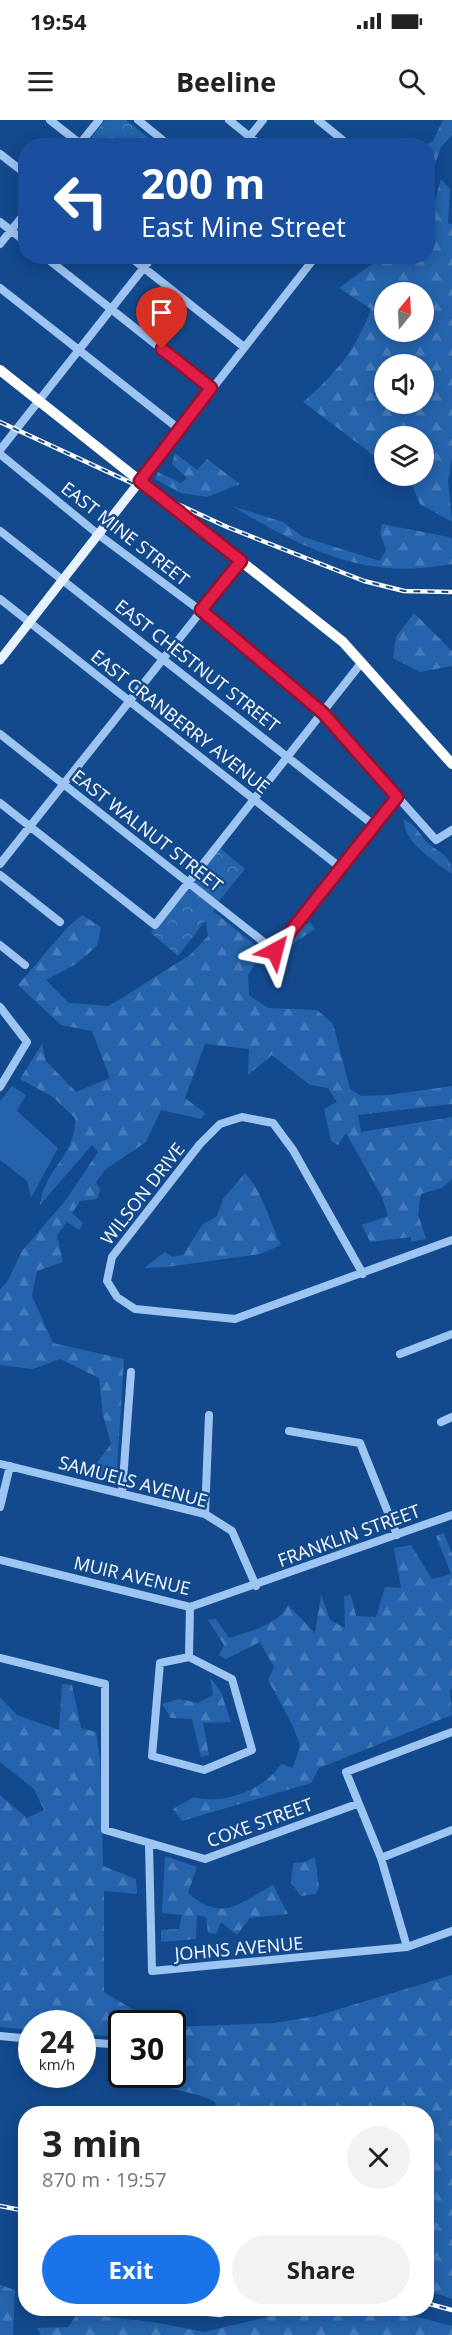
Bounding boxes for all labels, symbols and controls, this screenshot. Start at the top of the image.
text: 19:54 [30,6,87,36]
text: Beeline [176,63,276,100]
icon: menu [24,65,57,98]
icon: search [395,65,428,98]
text: 200 m [141,154,265,211]
icon: left [42,162,120,240]
text: East Mine Street [141,208,346,245]
north arrow [374,282,434,342]
map controls [374,282,434,486]
pin [136,287,187,349]
icon: arrive [145,296,178,329]
button: sound [374,354,434,414]
button: layers [374,426,434,486]
street label: EAST MINE STREET [57,476,195,591]
street label: EAST CHESTNUT STREET [111,593,285,737]
street label: EAST CRANBERRY AVENUE [86,644,275,799]
street label: EAST WALNUT STREET [67,764,228,897]
position arrow [243,919,307,983]
street label: WILSON DRIVE [95,1138,190,1249]
street label: SAMUELS AVENUE [56,1450,210,1512]
street label: FRANKLIN STREET [274,1498,423,1572]
street label: MUIR AVENUE [72,1550,193,1600]
street label: COXE STREET [203,1792,316,1852]
street label: JOHNS AVENUE [172,1930,304,1966]
speed limit sign: 30 [108,2010,186,2088]
text: 24 [40,2021,74,2062]
text: km/h [39,2054,75,2074]
text: 3 min [42,2119,142,2168]
button: close [347,2126,410,2189]
text: 870 m · 19:57 [42,2166,167,2193]
button: Exit [42,2235,220,2304]
button: Share [232,2235,410,2304]

